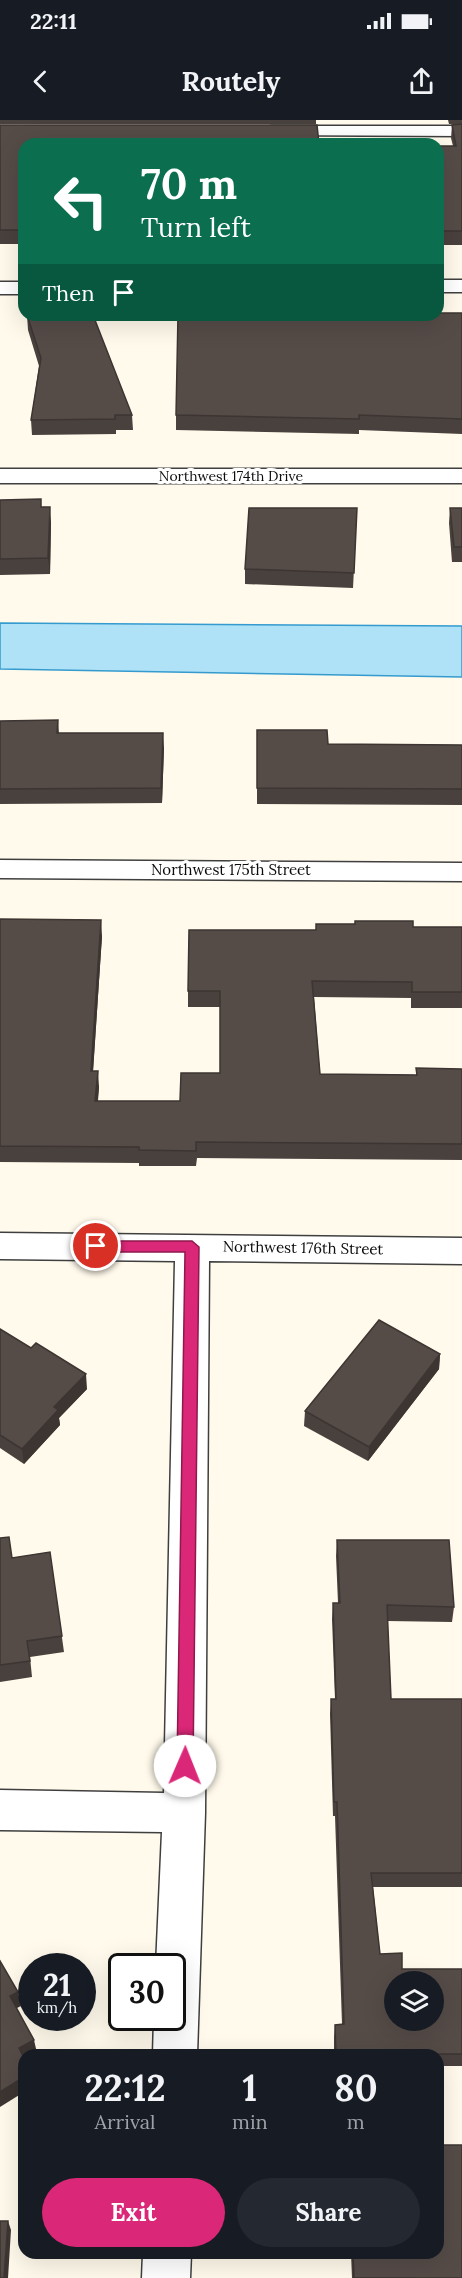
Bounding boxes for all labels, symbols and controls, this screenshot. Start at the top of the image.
text: 22:11 [30,7,77,35]
text: Routely [182,64,280,98]
icon: back [24,65,57,98]
icon: share [405,65,438,98]
text: 70 m [141,157,237,211]
icon: left [42,162,120,240]
text: Turn left [141,210,251,244]
icon: arrive [107,276,140,309]
text: Then [42,279,95,307]
street label: Northwest 174th Drive [159,467,304,485]
street label: Northwest 175th Street [151,860,311,879]
pin [70,1220,121,1271]
icon: arrive [79,1229,112,1262]
street label: Northwest 176th Street [223,1237,384,1258]
position arrow [153,1734,217,1798]
speed limit sign: 30 [108,1953,186,2031]
text: 21 [43,1966,71,2004]
map controls [384,1971,444,2031]
button: layers [384,1971,444,2031]
text: km/h [37,1998,77,2017]
text: 22:12 [84,2065,166,2111]
text: 1 [243,2065,257,2111]
text: 80 [334,2065,378,2111]
text: Arrival [94,2109,156,2134]
text: min [232,2109,268,2134]
text: m [347,2109,365,2134]
button: Exit [42,2178,225,2247]
button: Share [237,2178,420,2247]

